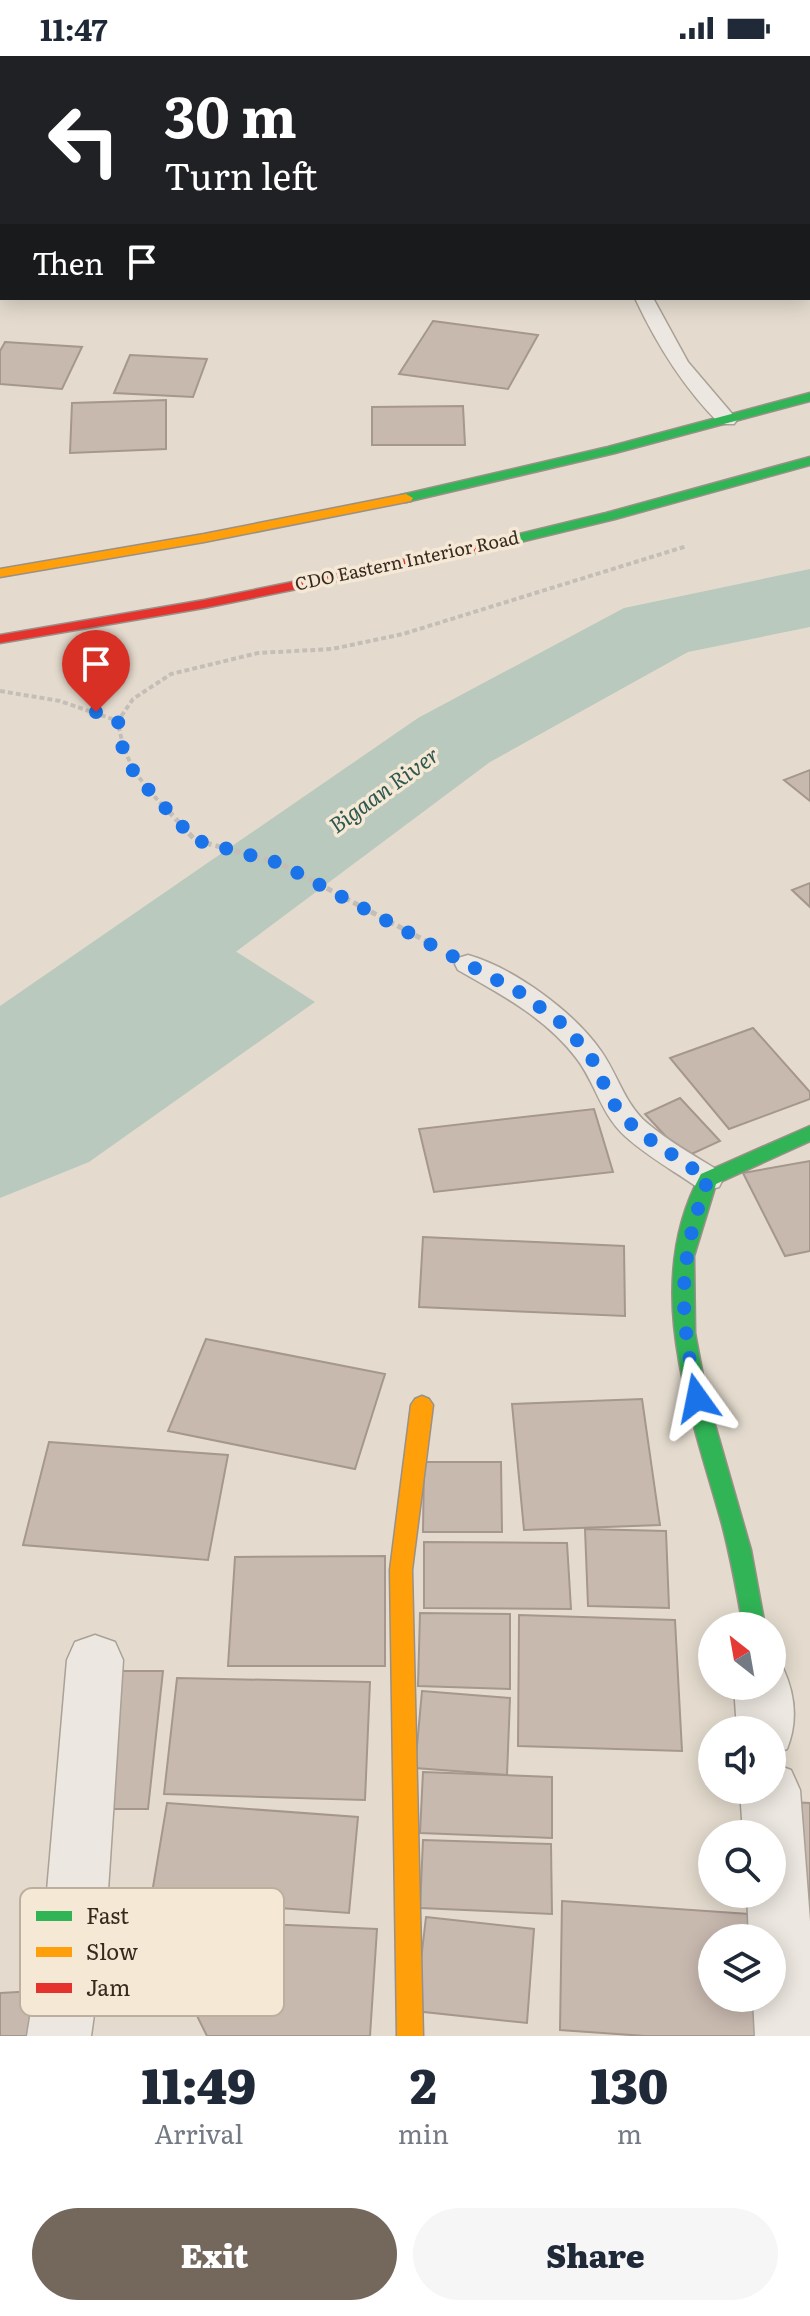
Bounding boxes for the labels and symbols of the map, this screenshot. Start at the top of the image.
street label: CDO Eastern Interior Road [292,523,521,597]
pin [62,630,130,712]
water label: Bigaan River [321,737,445,840]
position arrow [655,1356,739,1440]
north arrow [698,1612,786,1700]
legend [20,1888,284,2016]
text: Fast [86,1898,129,1931]
text: Slow [86,1934,138,1967]
text: Jam [86,1970,130,2003]

